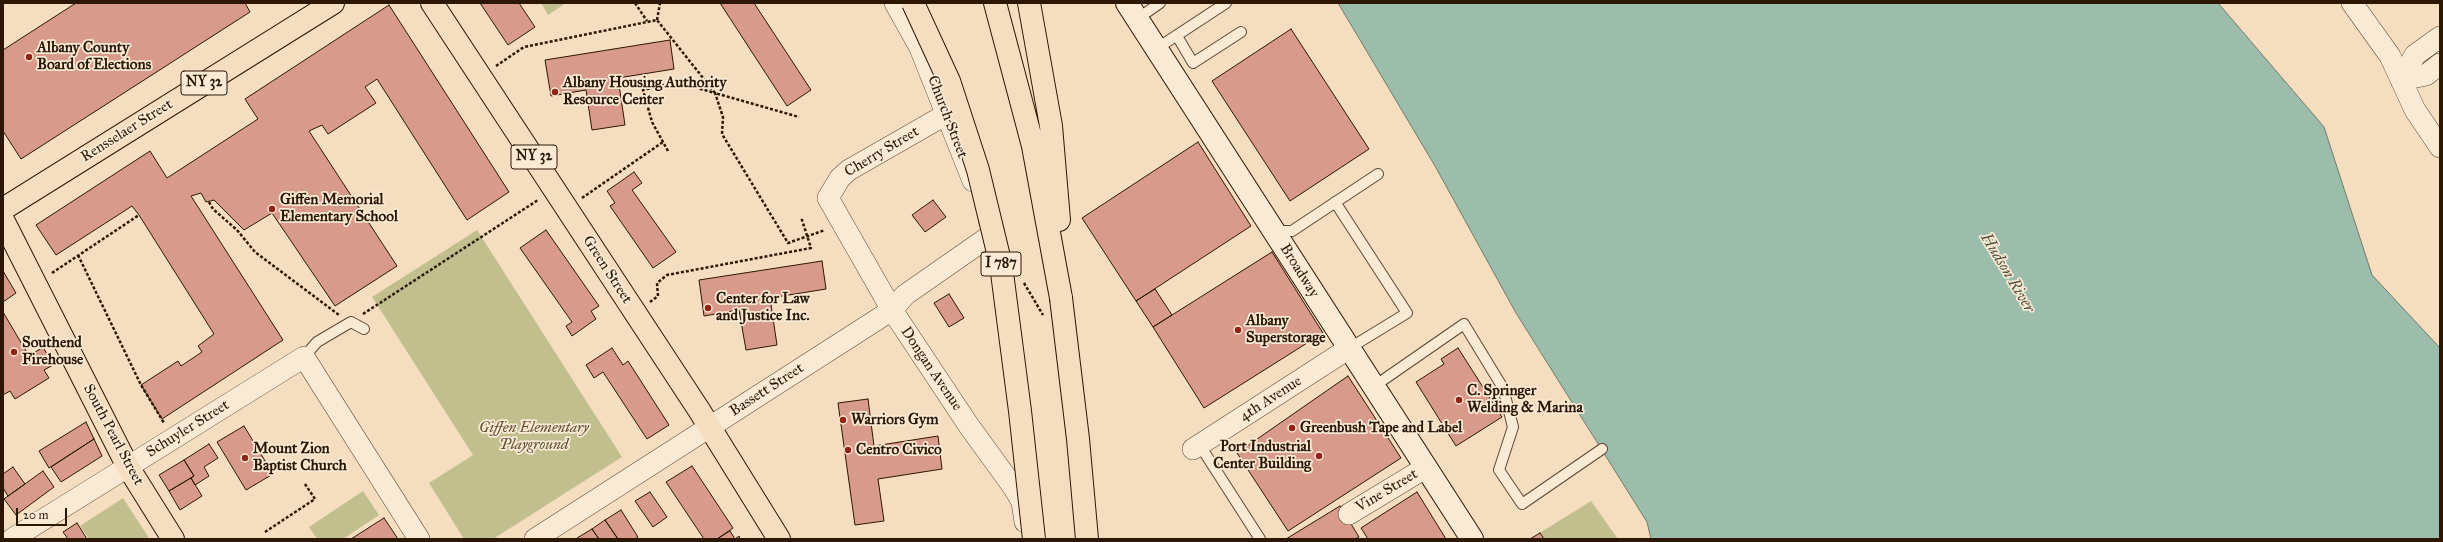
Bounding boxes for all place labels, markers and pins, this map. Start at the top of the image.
place label: Albany County Board of Elections [37,39,151,74]
marker: Albany County Board of Elections [24,52,34,62]
place label: Albany Housing Authority Resource Center [563,74,726,109]
marker: Albany Housing Authority Resource Center [550,87,560,97]
place label: Giffen Memorial Elementary School [280,191,398,226]
marker: Giffen Memorial Elementary School [267,204,277,214]
place label: Center for Law and Justice Inc. [716,290,810,325]
marker: Center for Law and Justice Inc. [703,303,713,313]
place label: Albany Superstorage [1246,312,1326,347]
marker: Albany Superstorage [1233,325,1243,335]
place label: Southend Firehouse [22,334,83,369]
marker: Southend Firehouse [9,347,19,357]
place label: C. Springer Welding & Marina [1467,382,1583,417]
marker: C. Springer Welding & Marina [1454,395,1464,405]
place label: Warriors Gym [851,411,939,429]
marker: Warriors Gym [838,415,848,425]
place label: Greenbush Tape and Label [1300,419,1462,437]
marker: Greenbush Tape and Label [1287,423,1297,433]
place label: Port Industrial Center Building [1213,438,1311,473]
place label: Mount Zion Baptist Church [253,440,347,475]
place label: Centro Civico [856,441,942,459]
marker: Centro Civico [843,445,853,455]
marker: Port Industrial Center Building [1314,451,1324,461]
marker: Mount Zion Baptist Church [240,453,250,463]

